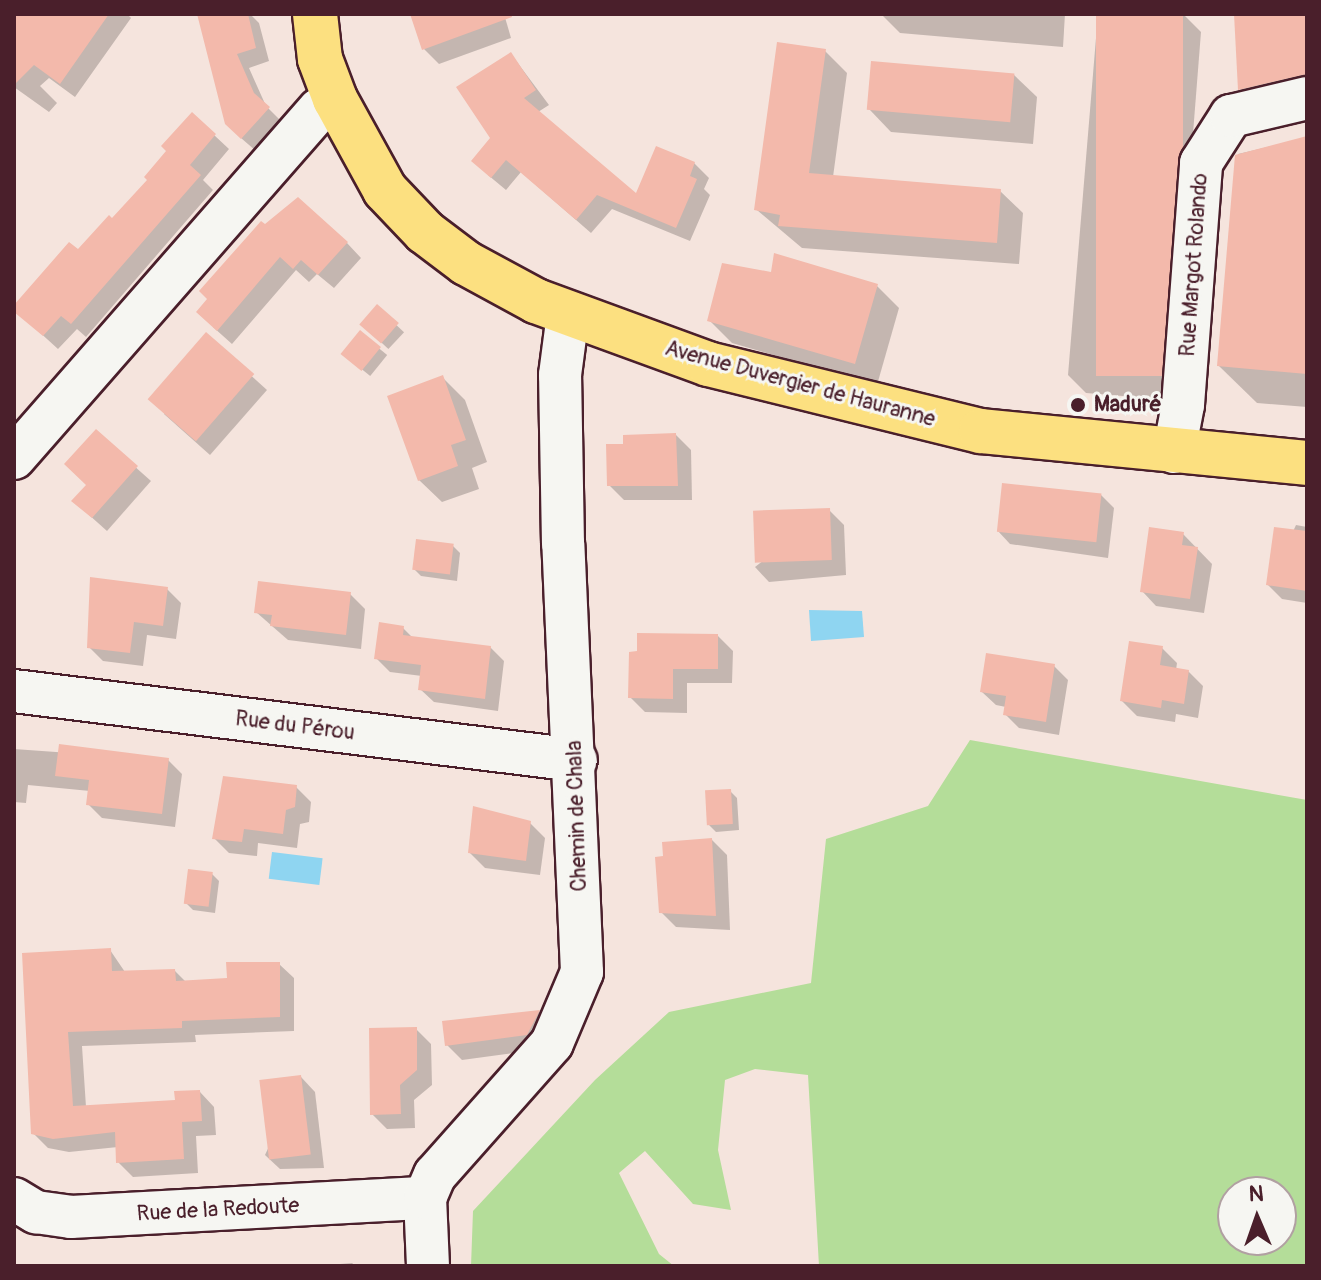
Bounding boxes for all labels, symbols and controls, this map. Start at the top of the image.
street label: Rue Margot Rolando [1174,172,1214,358]
street label: Avenue Duvergier de Hauranne [662,335,938,433]
place label: Maduré [1094,392,1161,418]
marker: Maduré [1069,396,1087,414]
street label: Rue du Pérou [234,706,356,746]
street label: Chemin de Chala [561,740,593,892]
north arrow [1217,1176,1297,1256]
text: N [1248,1180,1264,1208]
street label: Rue de la Redoute [136,1193,300,1227]

